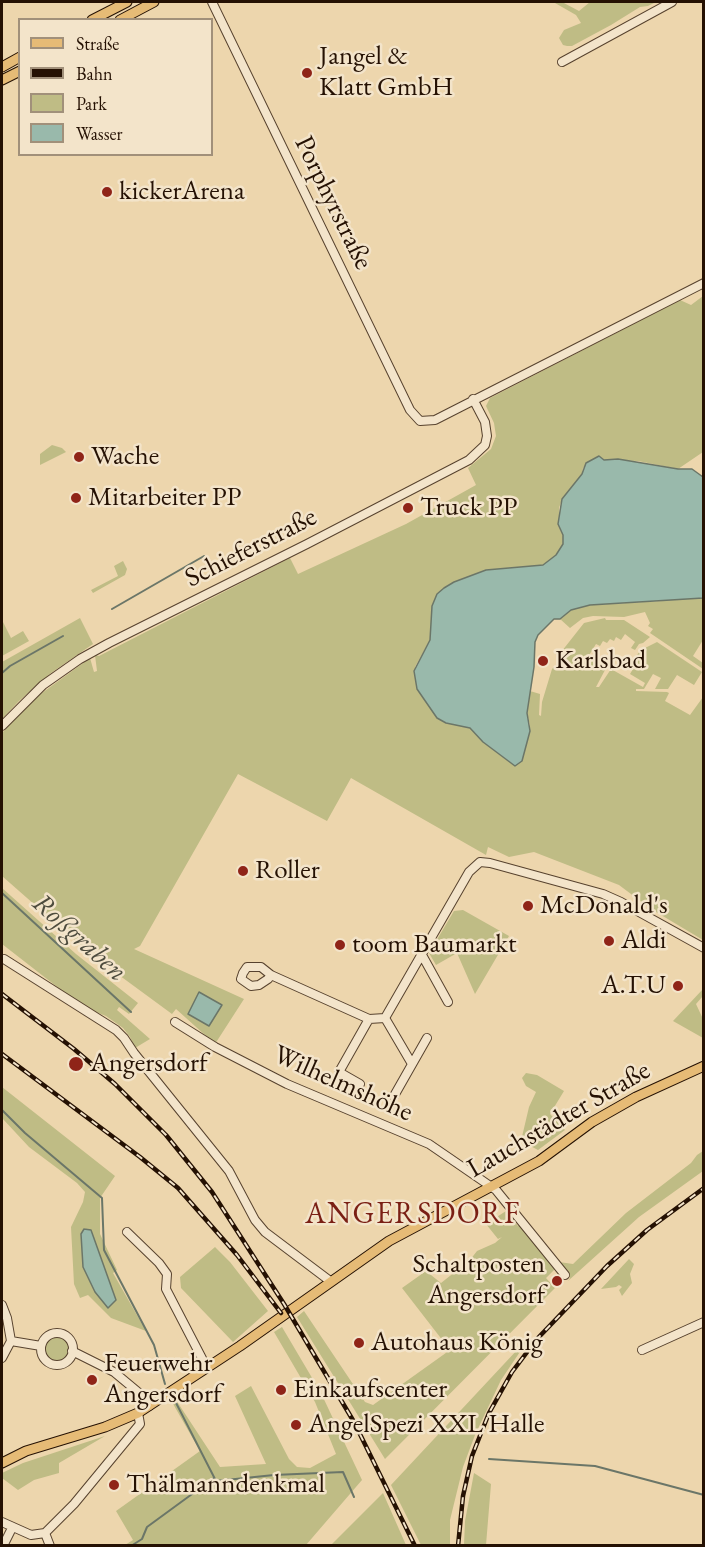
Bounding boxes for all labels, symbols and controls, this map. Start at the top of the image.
legend [18,18,213,156]
text: Straße [76,32,119,55]
place label: Jangel & Klatt GmbH [319,41,453,104]
text: Bahn [76,62,113,85]
marker: Jangel & Klatt GmbH [300,66,314,80]
text: Park [76,92,107,115]
text: Wasser [76,122,123,145]
street label: Porphyrstraße [287,131,379,275]
place label: kickerArena [119,176,245,208]
marker: kickerArena [100,185,114,199]
place label: Wache [91,441,159,473]
marker: Wache [72,450,86,464]
place label: Mitarbeiter PP [88,482,241,514]
marker: Mitarbeiter PP [69,491,83,505]
place label: Truck PP [420,492,517,524]
street label: Schieferstraße [180,501,322,595]
marker: Truck PP [401,501,415,515]
place label: Karlsbad [555,645,646,677]
marker: Karlsbad [536,654,550,668]
place label: Roller [255,855,320,887]
marker: Roller [236,864,250,878]
water label: Roßgraben [25,887,133,989]
place label: McDonald's [540,890,668,922]
marker: McDonald's [521,899,535,913]
place label: Aldi [621,925,666,957]
place label: toom Baumarkt [352,929,516,961]
marker: Aldi [602,934,616,948]
marker: toom Baumarkt [333,938,347,952]
place label: A.T.U [601,970,666,1002]
marker: A.T.U [671,979,685,993]
street label: Wilhelmshöhe [268,1039,418,1129]
place label: Angersdorf [90,1048,208,1080]
marker: Angersdorf [67,1055,85,1073]
street label: Lauchstädter Straße [462,1055,656,1185]
district label: ANGERSDORF [305,1197,521,1233]
place label: Schaltposten Angersdorf [412,1249,545,1312]
marker: Schaltposten Angersdorf [550,1274,564,1288]
place label: Autohaus König [371,1327,543,1359]
marker: Autohaus König [352,1336,366,1350]
place label: Feuerwehr Angersdorf [104,1348,222,1411]
marker: Feuerwehr Angersdorf [85,1373,99,1387]
place label: Einkaufscenter [293,1374,447,1406]
marker: Einkaufscenter [274,1383,288,1397]
place label: AngelSpezi XXL Halle [308,1409,544,1441]
marker: AngelSpezi XXL Halle [289,1418,303,1432]
place label: Thälmanndenkmal [126,1469,325,1501]
marker: Thälmanndenkmal [107,1478,121,1492]

